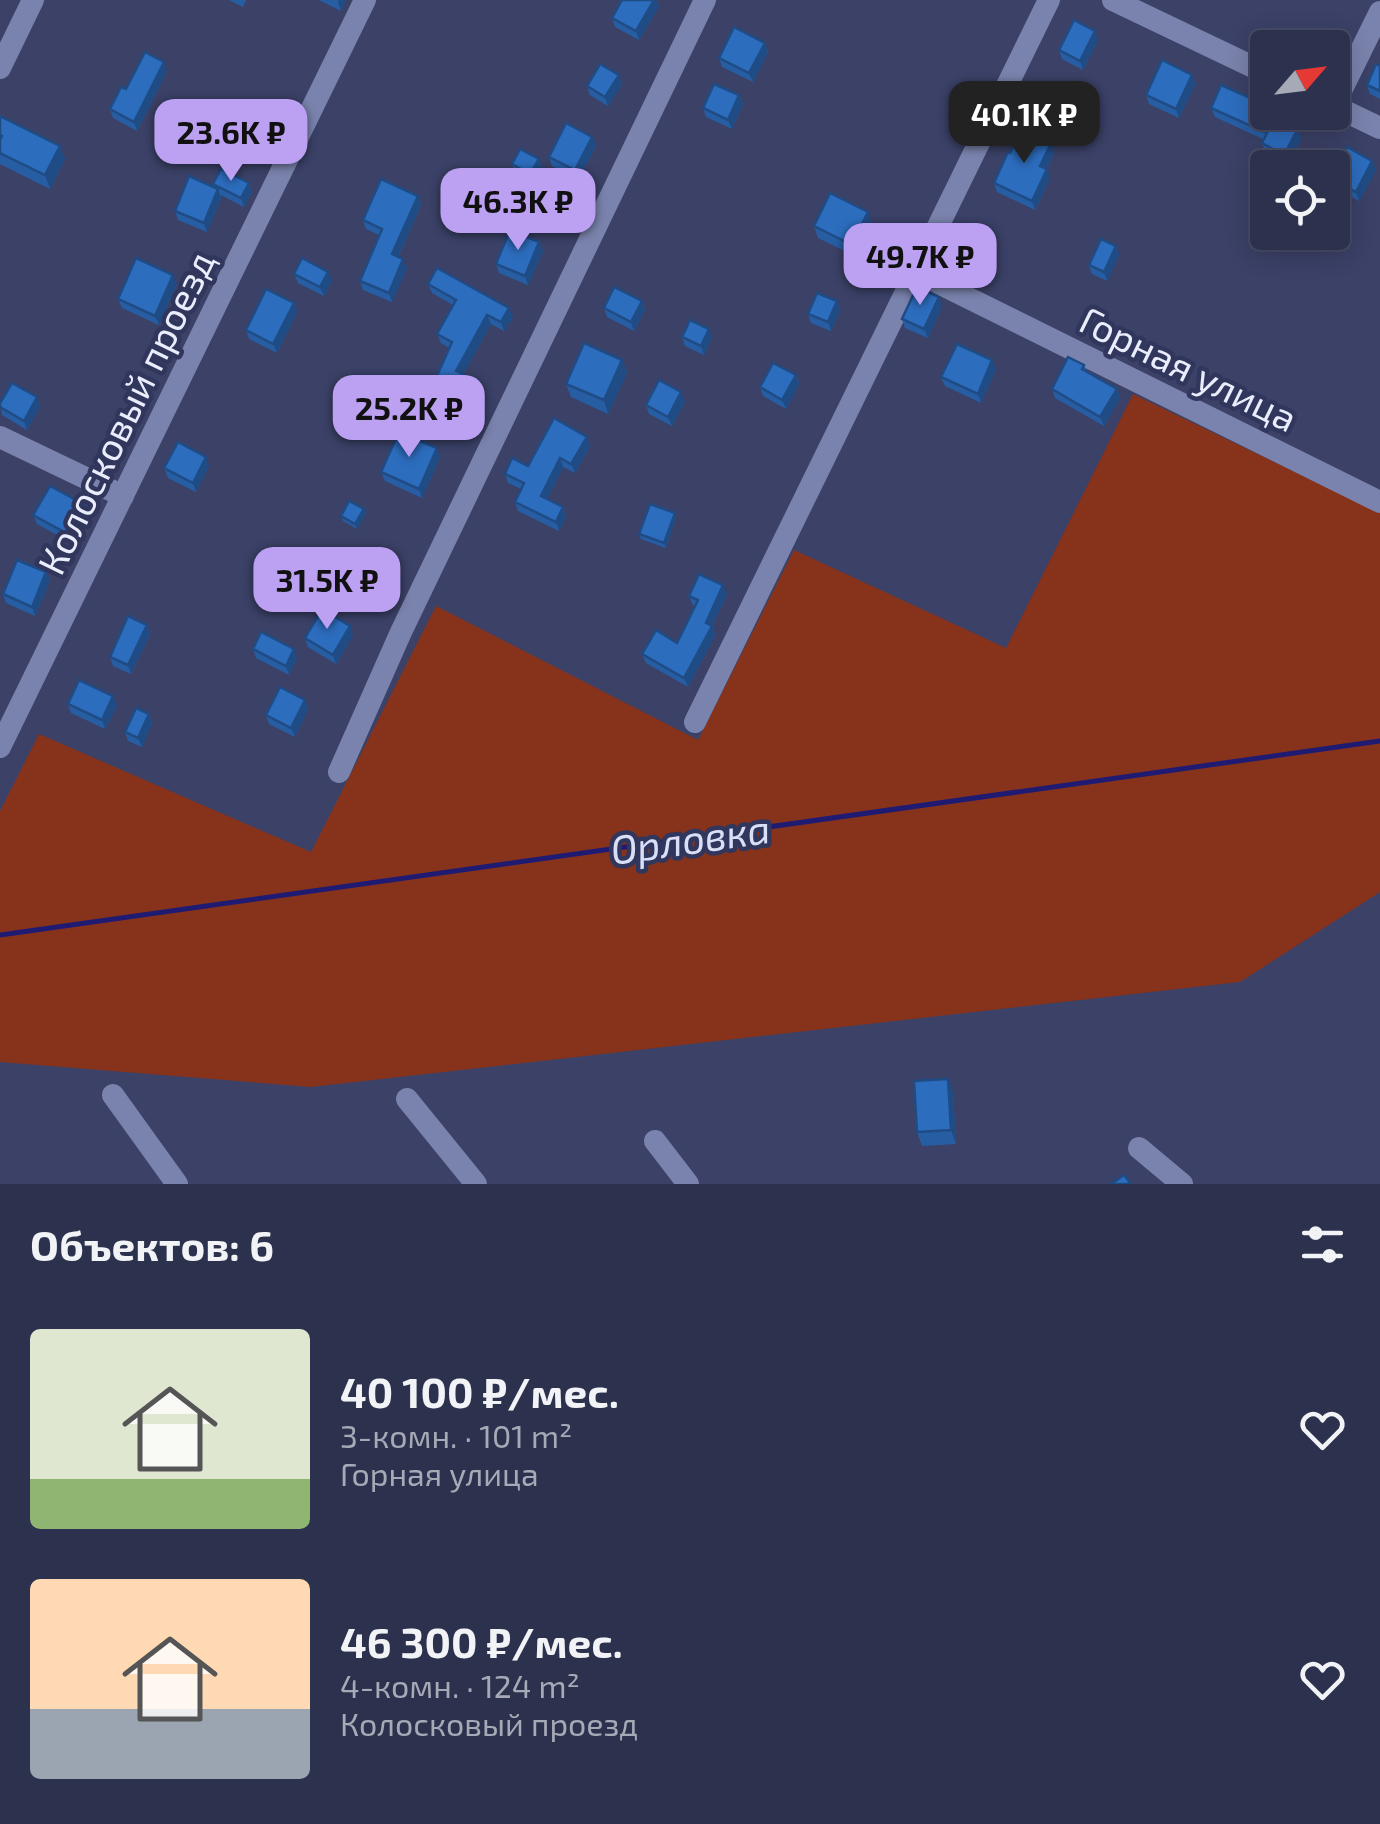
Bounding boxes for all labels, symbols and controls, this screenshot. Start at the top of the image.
north arrow [1250,30,1350,130]
map controls [1250,30,1350,250]
pin: 40.1K ₽ [932,81,1116,166]
text: 40.1K ₽ [971,94,1077,132]
pin: 23.6K ₽ [139,99,323,184]
text: 23.6K ₽ [176,112,286,150]
button: locate [1250,150,1350,250]
pin: 46.3K ₽ [426,168,610,253]
text: 46.3K ₽ [462,181,574,219]
pin: 49.7K ₽ [828,223,1012,308]
text: 49.7K ₽ [866,236,974,274]
street label: Колосковый проезд [27,243,223,581]
street label: Горная улица [1073,296,1305,440]
pin: 25.2K ₽ [317,375,501,460]
text: 25.2K ₽ [355,388,463,426]
pin: 31.5K ₽ [235,547,419,632]
text: 31.5K ₽ [275,560,379,598]
water label: Орловка [607,803,773,873]
icon: filters [1295,1217,1350,1272]
text: Объектов: 6 [30,1219,274,1269]
text: 40 100 ₽/мес. [340,1366,619,1416]
icon: home [110,1369,230,1489]
icon: heart [1295,1402,1350,1457]
text: 3-комн. · 101 m² [340,1416,572,1454]
text: Горная улица [340,1454,539,1492]
text: 46 300 ₽/мес. [340,1616,623,1666]
icon: home [110,1619,230,1739]
icon: heart [1295,1652,1350,1707]
text: 4-комн. · 124 m² [340,1666,580,1704]
text: Колосковый проезд [340,1704,638,1742]

